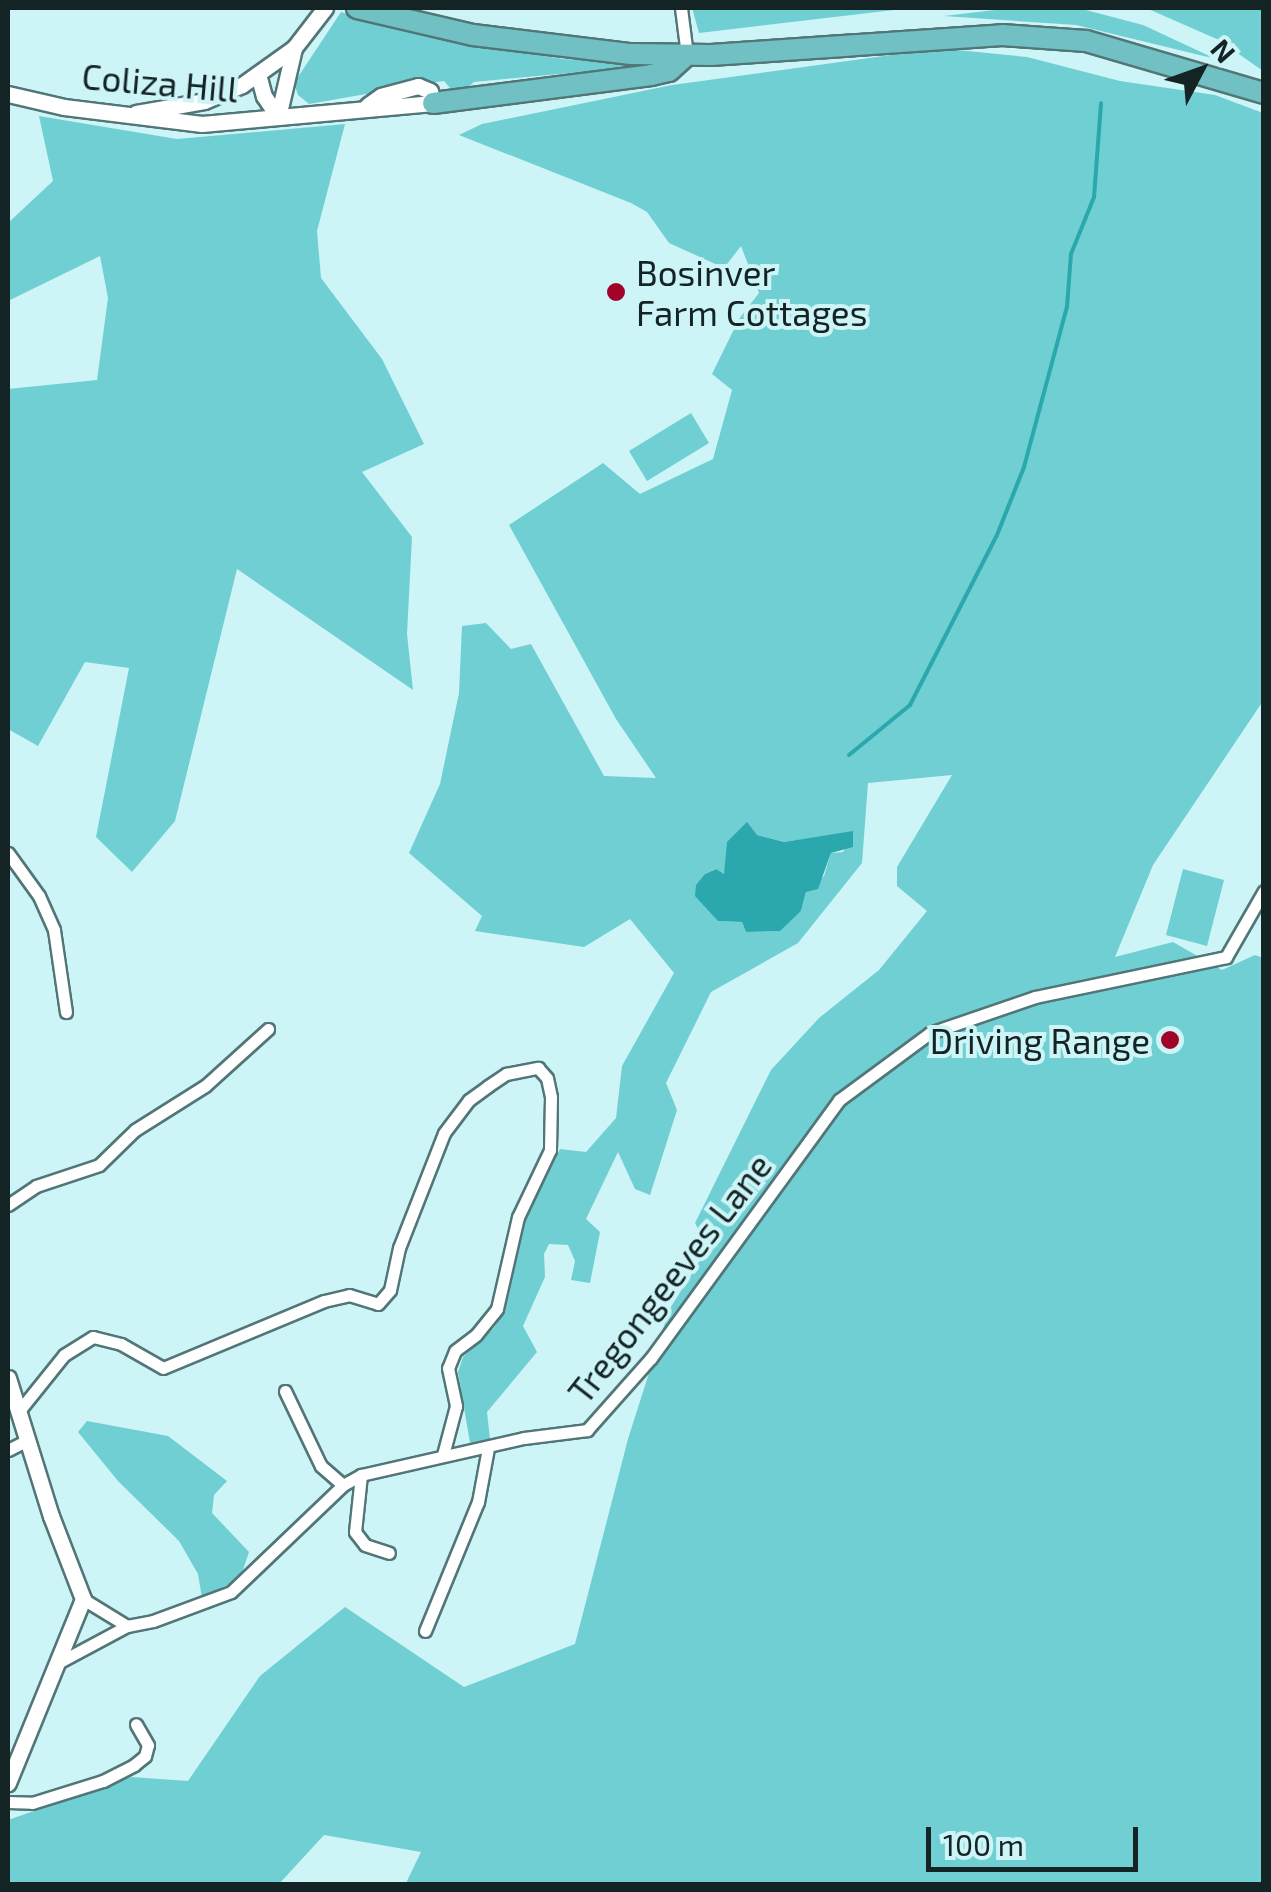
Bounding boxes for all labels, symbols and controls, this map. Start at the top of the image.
north arrow [1151,20,1251,120]
text: N [1204,32,1243,69]
street label: Coliza Hill [80,54,240,110]
place label: Bosinver Farm Cottages [636,251,867,333]
marker: Bosinver Farm Cottages [605,281,627,303]
place label: Driving Range [930,1019,1150,1061]
marker: Driving Range [1159,1029,1181,1051]
street label: Tregongeeves Lane [559,1145,779,1411]
scale bar [931,1807,1144,1869]
text: 100 m [943,1826,1024,1862]

